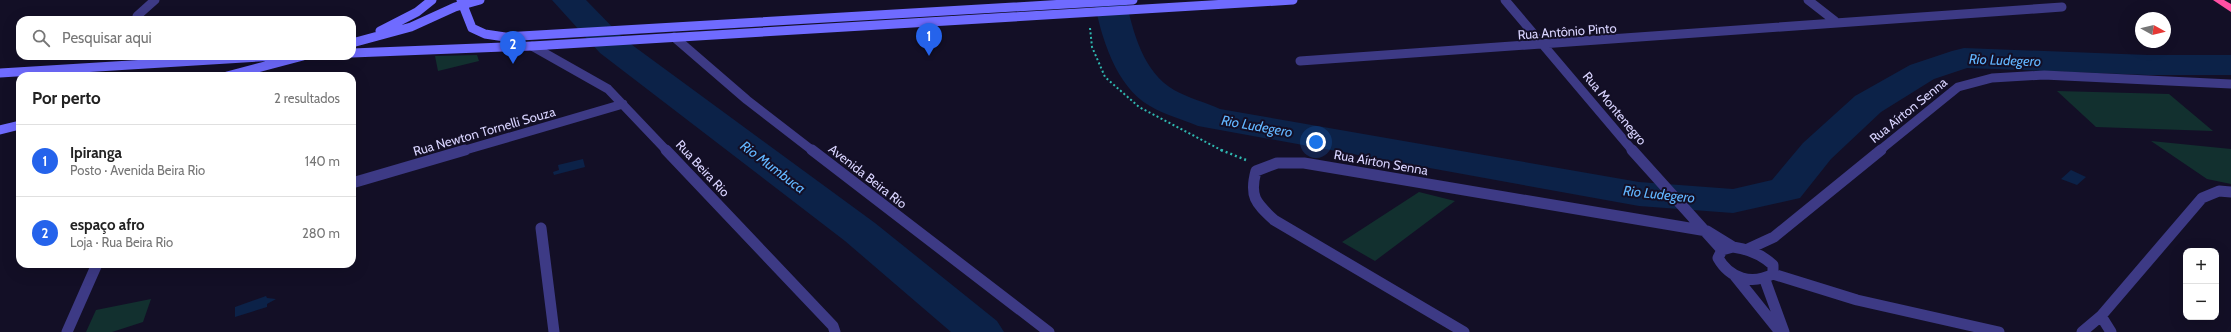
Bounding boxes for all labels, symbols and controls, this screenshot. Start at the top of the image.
north arrow [2135,12,2171,48]
search box [16,16,356,60]
street label: Rua Antônio Pinto [1517,20,1617,42]
pin: 1 [916,23,942,56]
icon: search [30,27,52,49]
text: Pesquisar aqui [62,29,152,47]
pin: 2 [500,31,526,64]
water label: Rio Ludegero [1969,50,2041,70]
street label: Rua Montenegro [1580,68,1650,148]
street label: Rua Aírton Senna [1866,73,1951,146]
text: Por perto [32,88,101,108]
text: 2 resultados [274,90,340,106]
street label: Rua Newton Tornelli Souza [411,103,558,159]
water label: Rio Ludegero [1220,111,1294,141]
your location [1306,132,1326,152]
street label: Rua Beira Rio [673,136,733,200]
water label: Rio Mumbuca [737,137,809,197]
street label: Avenida Beira Rio [826,140,910,212]
text: Ipiranga [70,144,122,162]
street label: Rua Aírton Senna [1333,146,1430,178]
text: 1 [43,153,47,169]
text: 140 m [305,153,340,169]
text: Posto · Avenida Beira Rio [70,162,205,178]
water label: Rio Ludegero [1622,181,1696,207]
text: espaço afro [70,216,145,234]
text: 2 [42,225,48,241]
text: 280 m [302,225,340,241]
text: Loja · Rua Beira Rio [70,234,173,250]
map controls [2183,248,2219,320]
button: + [2183,248,2219,284]
button: − [2183,284,2219,320]

